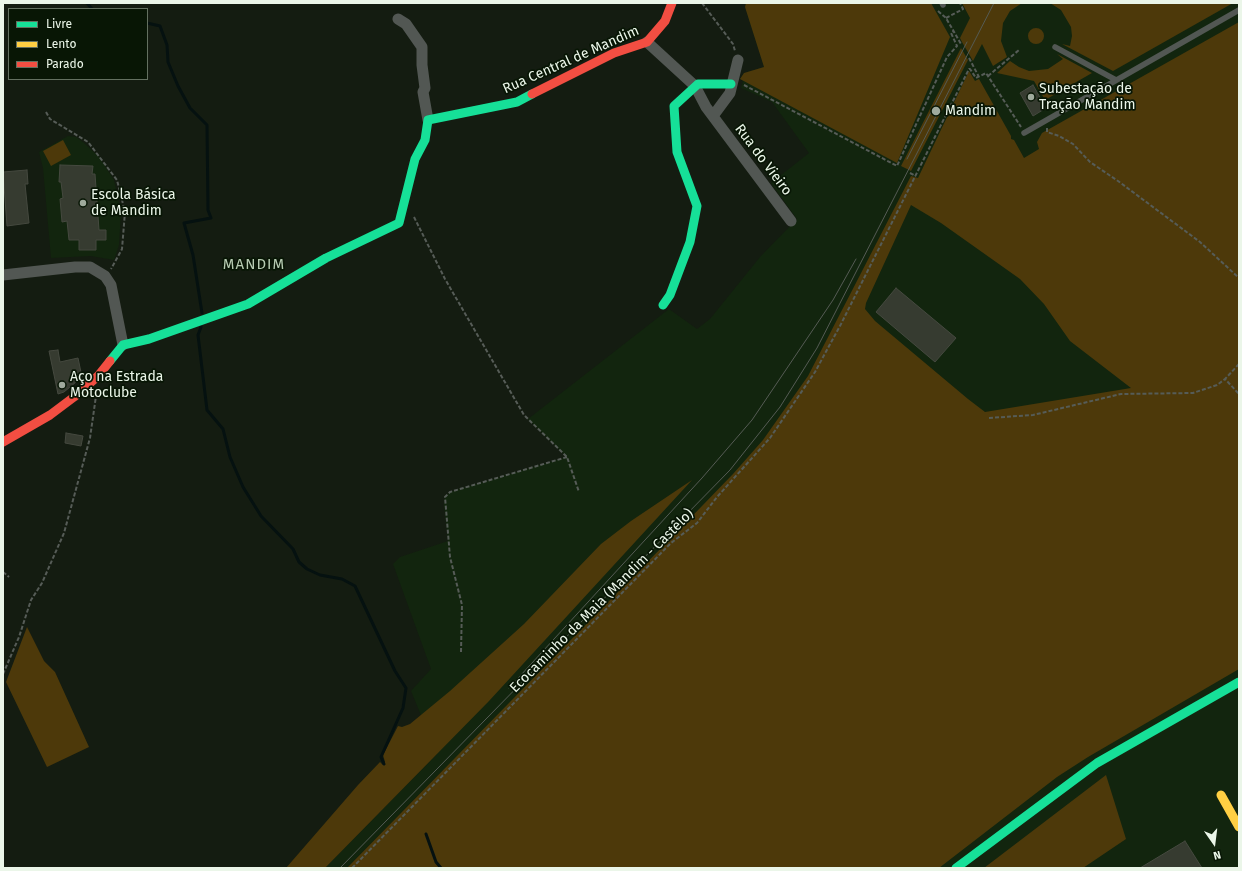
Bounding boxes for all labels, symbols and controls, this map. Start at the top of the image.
legend [8,8,148,80]
text: Livre [46,17,72,31]
street label: Rua Central de Mandim [500,22,642,98]
text: Lento [46,37,76,51]
text: Parado [46,57,84,71]
place label: Subestação de Tração Mandim [1039,81,1135,114]
marker: Subestação de Tração Mandim [1026,92,1036,102]
place label: Mandim [945,103,996,119]
marker: Mandim [930,105,942,117]
street label: Rua do Vieiro [731,121,795,199]
place label: Escola Básica de Mandim [91,187,176,220]
marker: Escola Básica de Mandim [78,198,88,208]
district label: MANDIM [223,256,285,274]
place label: Aço na Estrada Motoclube [70,369,163,402]
marker: Aço na Estrada Motoclube [57,380,67,390]
street label: Ecocaminho da Maia (Mandim - Castêlo) [507,506,697,696]
north arrow [1194,823,1234,863]
text: N [1212,848,1222,862]

